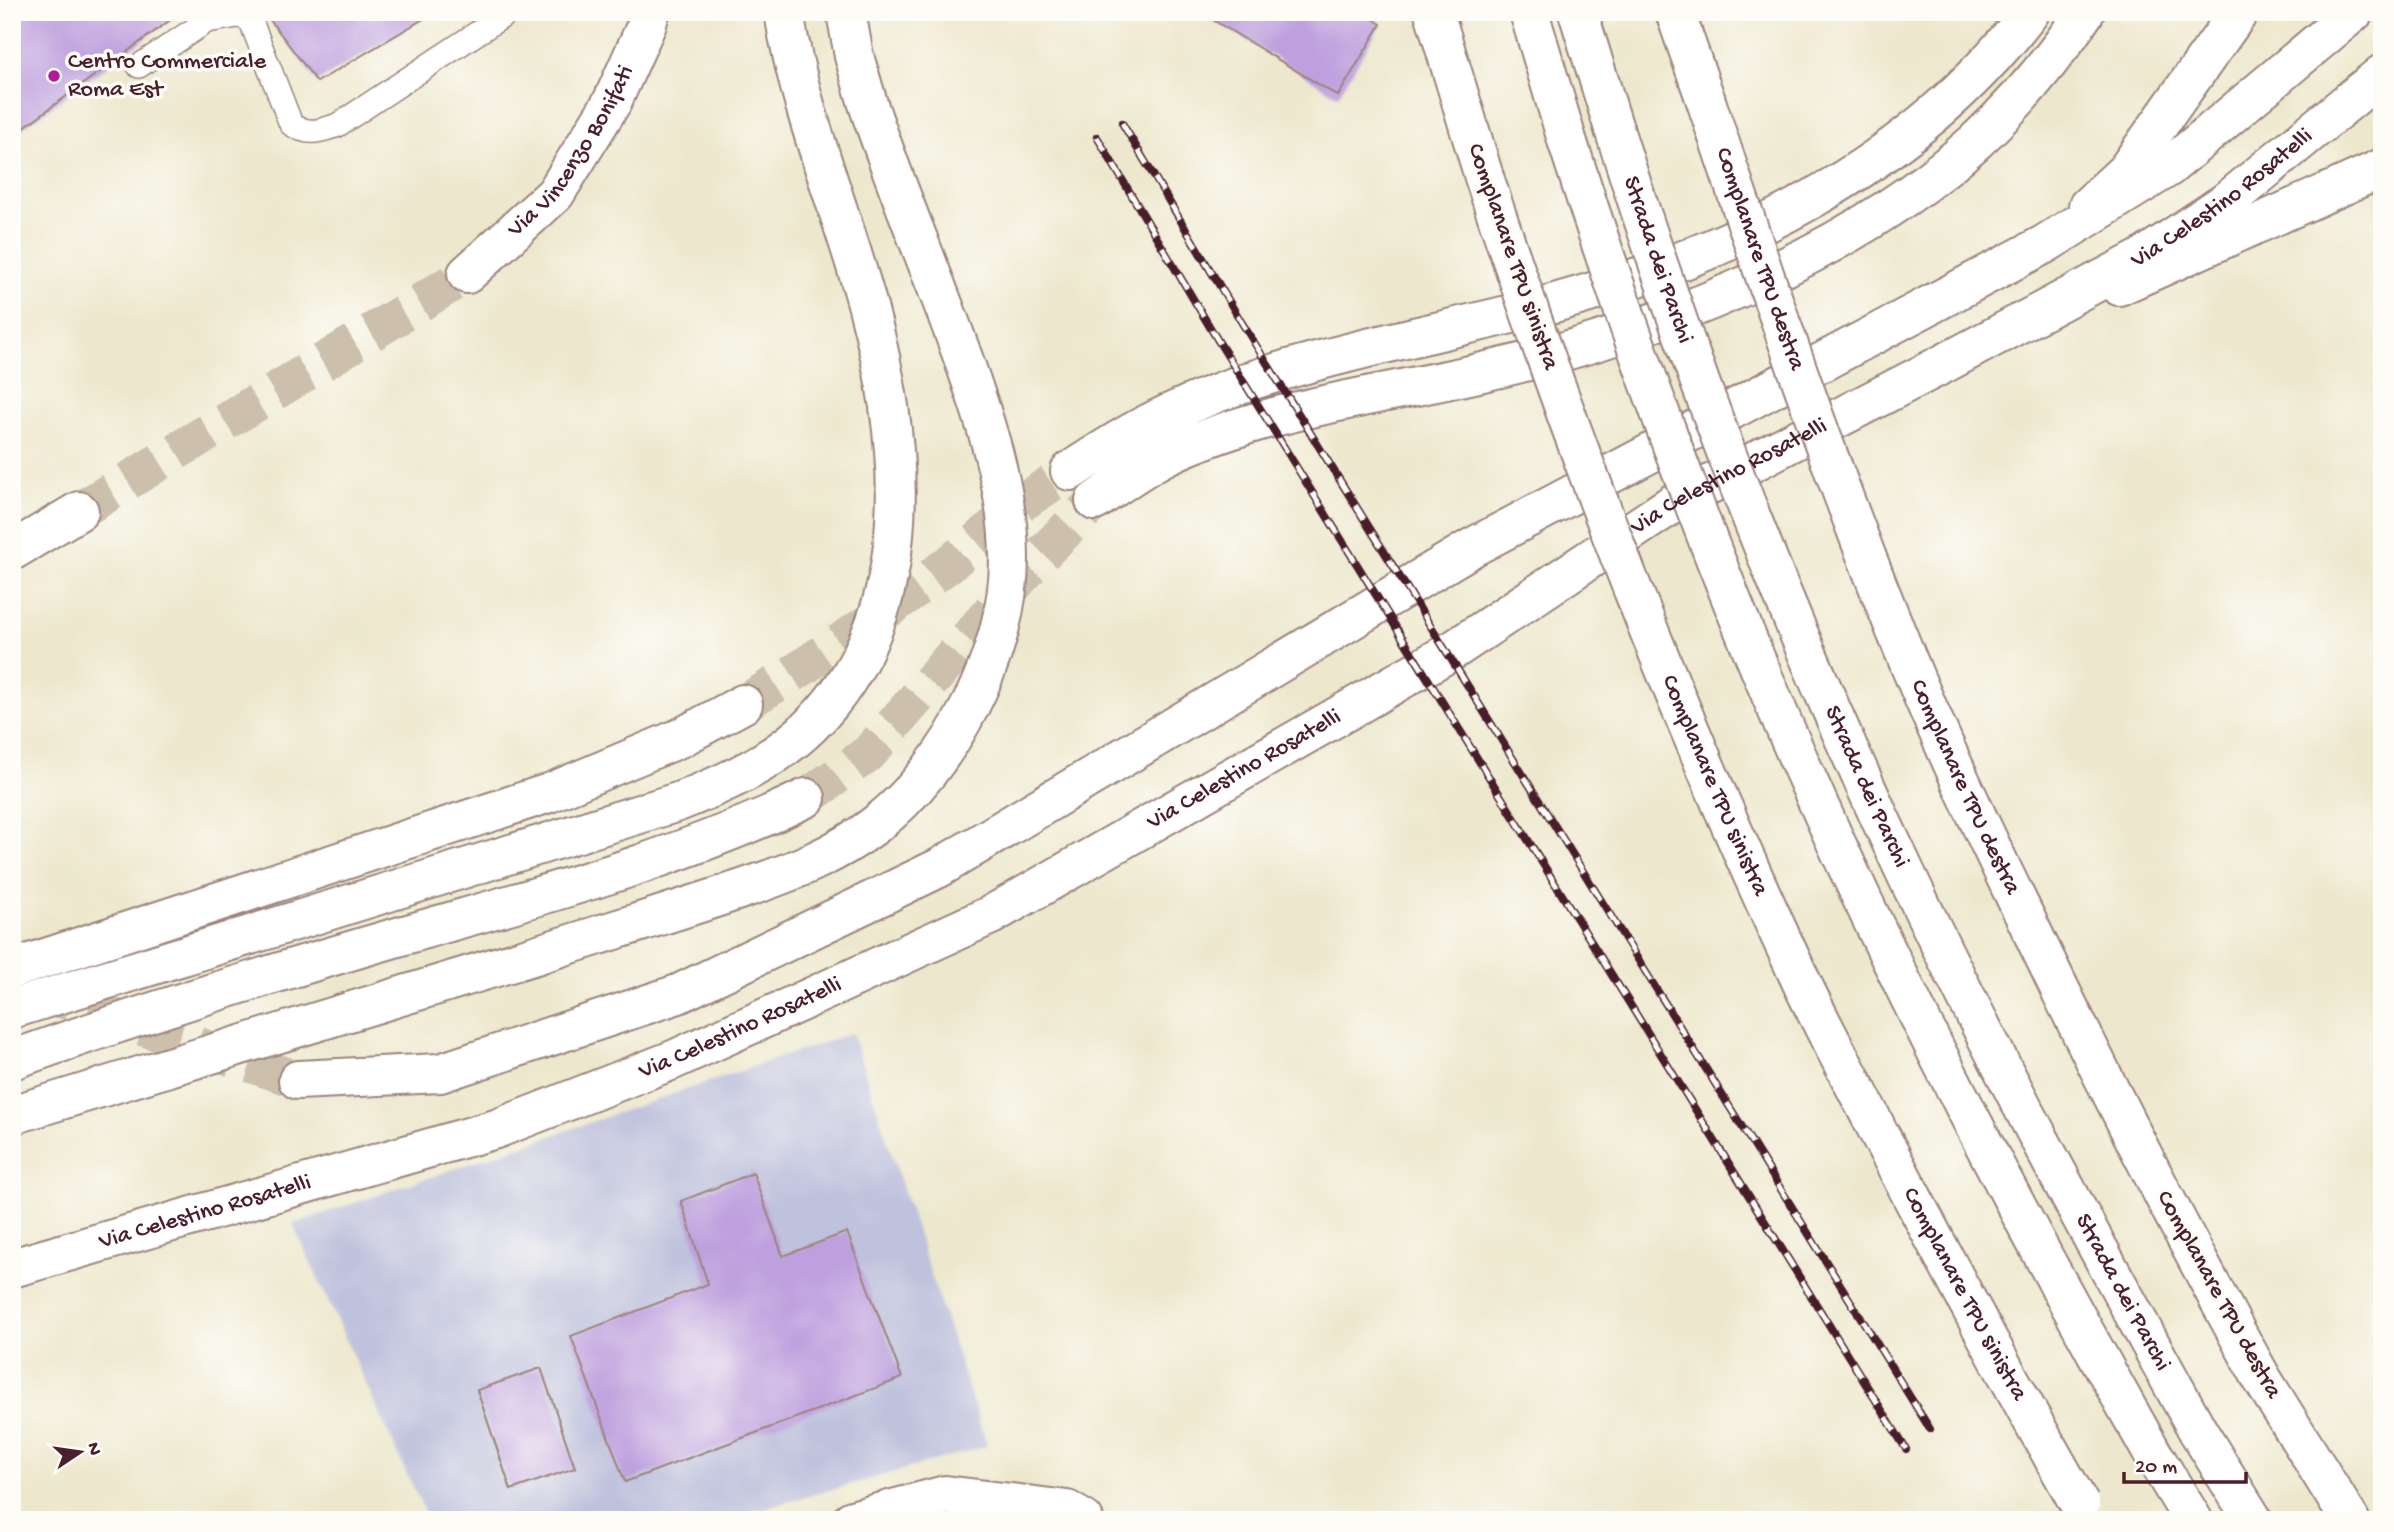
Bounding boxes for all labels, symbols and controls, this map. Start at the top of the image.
place label: Centro Commerciale Roma Est [68,48,267,105]
street label: Via Vincenzo Bonifati [501,61,641,245]
marker: Centro Commerciale Roma Est [46,68,62,84]
street label: Via Celestino Rosatelli [2125,122,2319,276]
street label: Complanare TPU sinistra [1460,140,1565,375]
street label: Complanare TPU destra [1708,144,1811,375]
street label: Strada dei Parchi [1616,173,1699,347]
street label: Via Celestino Rosatelli [1625,412,1832,543]
street label: Complanare TPU sinistra [1654,671,1775,901]
street label: Complanare TPU destra [1903,675,2027,900]
street label: Strada dei Parchi [1817,702,1916,872]
street label: Via Celestino Rosatelli [1141,703,1347,837]
street label: Via Celestino Rosatelli [634,970,847,1087]
street label: Via Celestino Rosatelli [95,1168,315,1257]
street label: Complanare TPU sinistra [1895,1183,2033,1406]
street label: Complanare TPU destra [2149,1186,2288,1405]
street label: Strada dei Parchi [2068,1209,2177,1376]
north arrow [46,1416,116,1486]
text: N [81,1440,106,1458]
scale bar [2124,1441,2247,1485]
text: 20 m [2135,1456,2177,1481]

